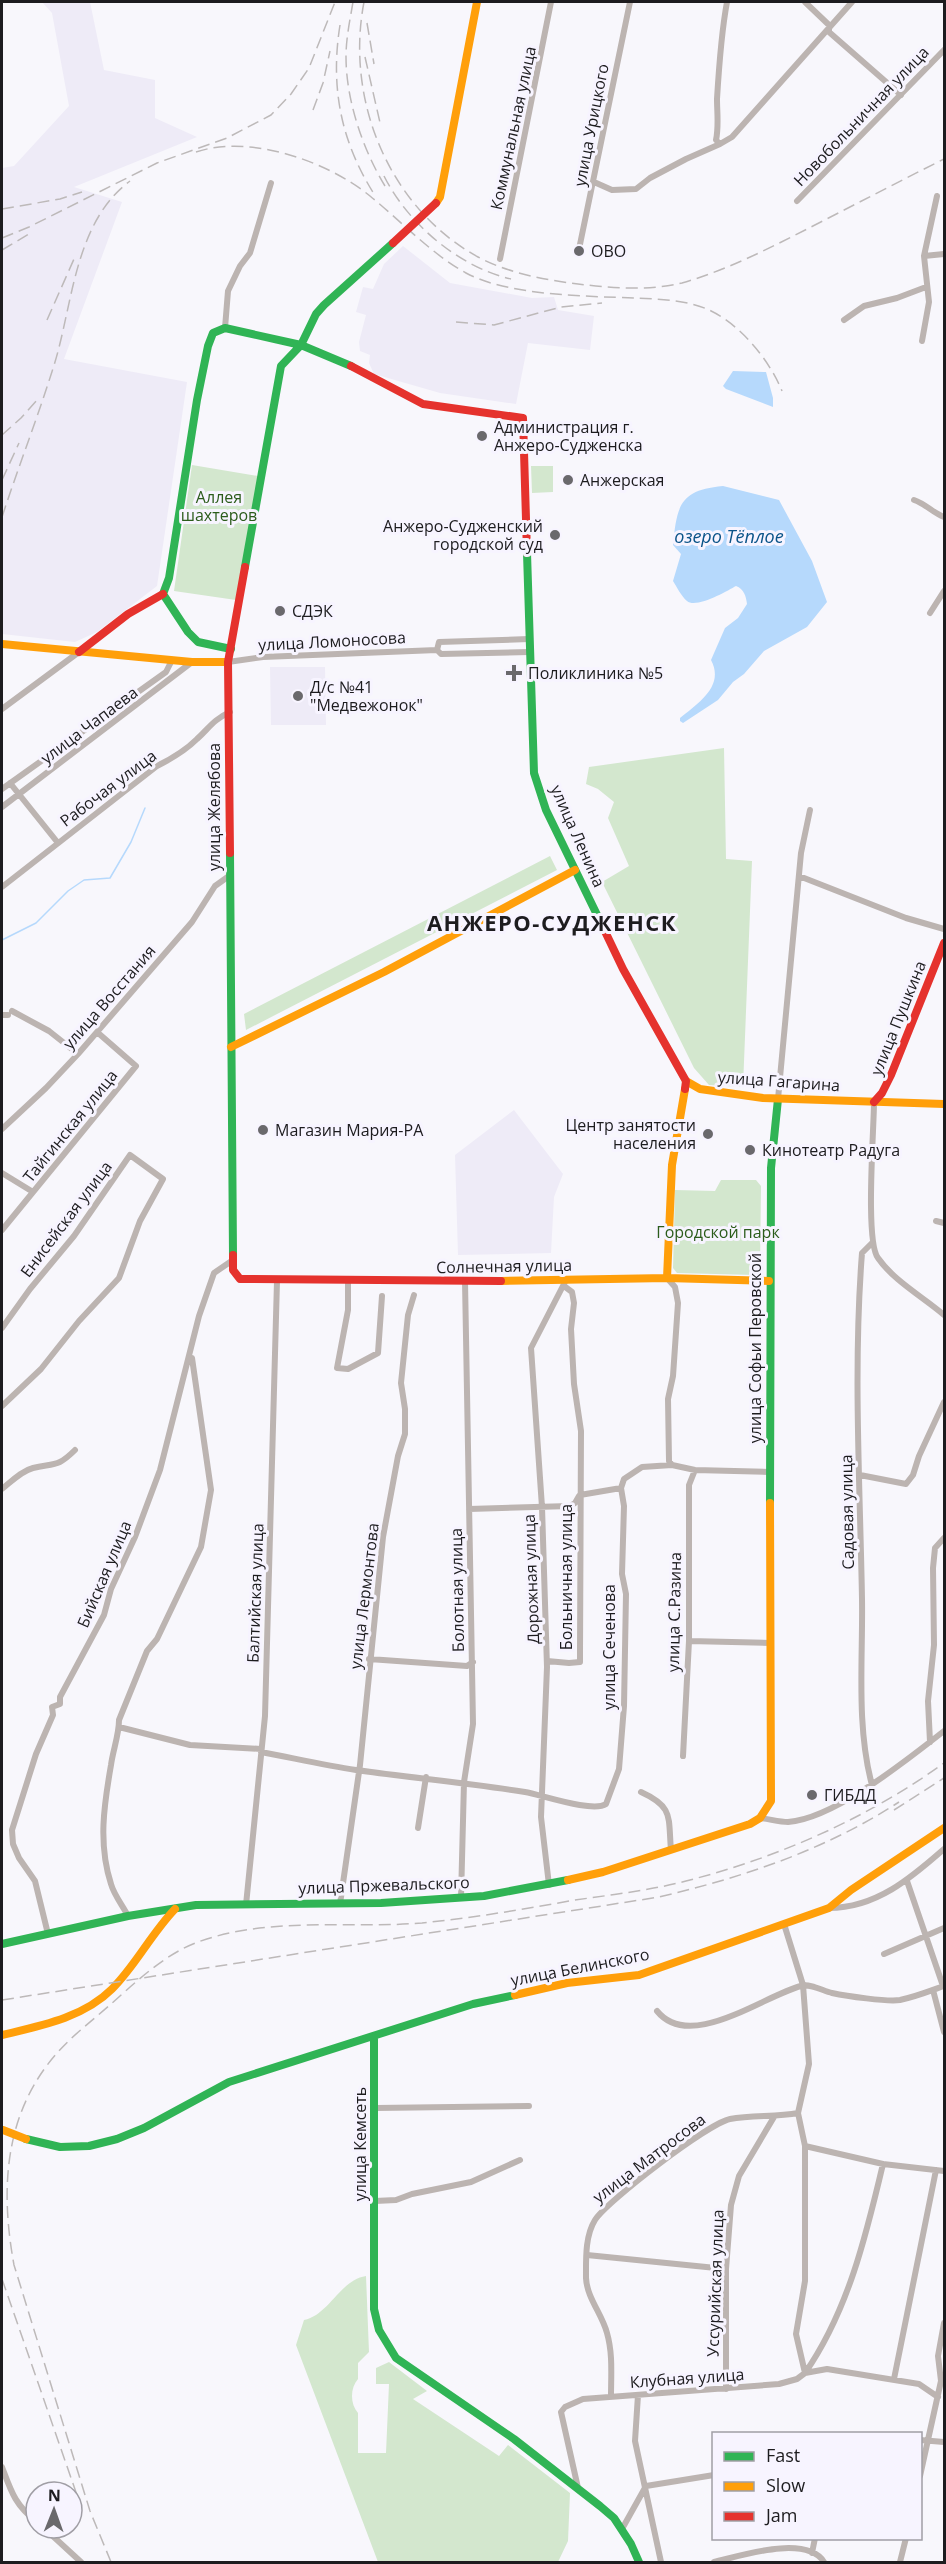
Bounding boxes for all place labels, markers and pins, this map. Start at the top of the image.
place label: ОВО [591,240,626,262]
marker: ОВО [572,244,586,258]
place label: Администрация г. Анжеро-Судженска [494,416,643,456]
marker: Администрация г. Анжеро-Судженска [475,429,489,443]
place label: Анжерская [580,469,664,491]
marker: Анжерская [561,473,575,487]
place label: Анжеро-Судженский городской суд [383,515,543,555]
marker: Анжеро-Судженский городской суд [548,528,562,542]
place label: СДЭК [292,600,333,622]
marker: СДЭК [273,604,287,618]
place label: Поликлиника №5 [528,662,663,684]
marker: Поликлиника №5 [505,664,523,682]
place label: Д/с №41 "Медвежонок" [310,676,423,716]
marker: Д/с №41 "Медвежонок" [291,689,305,703]
place label: Центр занятости населения [565,1114,696,1154]
place label: Магазин Мария-РА [275,1119,424,1141]
marker: Магазин Мария-РА [256,1123,270,1137]
marker: Центр занятости населения [701,1127,715,1141]
place label: Кинотеатр Радуга [762,1139,900,1161]
marker: Кинотеатр Радуга [743,1143,757,1157]
place label: ГИБДД [824,1784,876,1806]
marker: ГИБДД [805,1788,819,1802]

